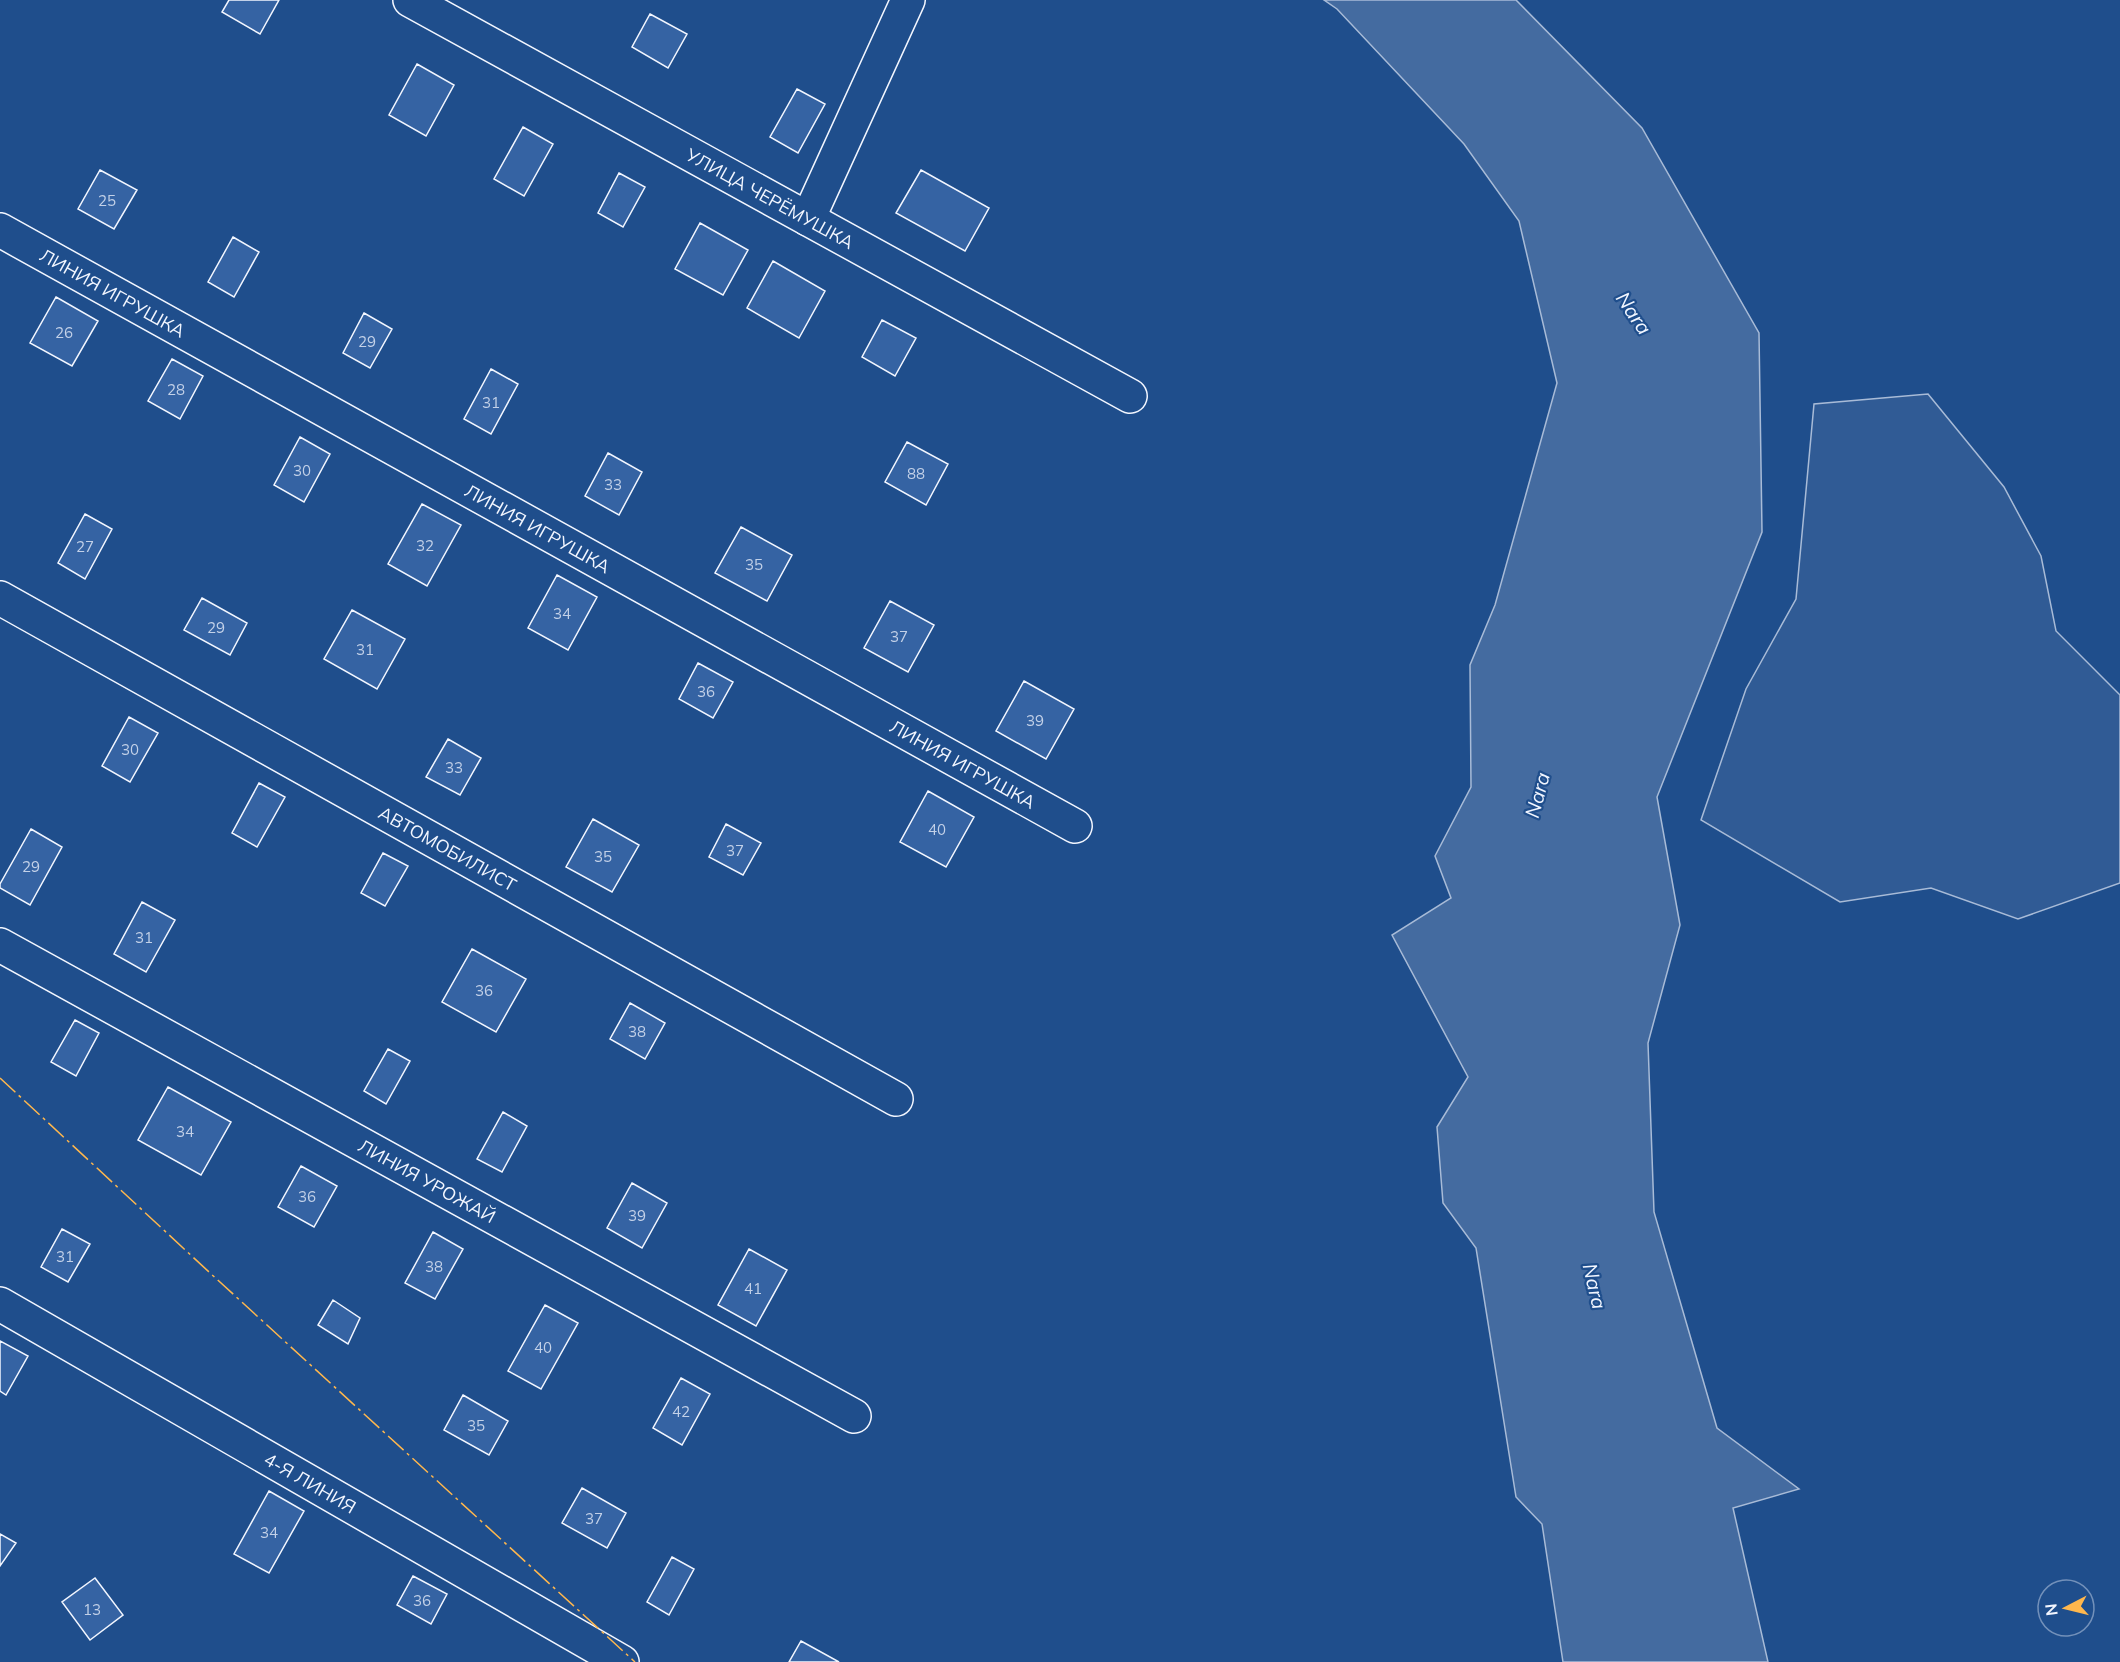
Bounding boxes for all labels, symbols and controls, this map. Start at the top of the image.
street label: УЛИЦА ЧЕРЁМУШКА [681,142,858,254]
house number: 25 [98,191,116,210]
street label: ЛИНИЯ ИГРУШКА [36,243,190,342]
water label: Nara [1611,287,1657,339]
house number: 26 [55,323,73,342]
house number: 29 [358,332,376,351]
house number: 28 [167,380,185,399]
house number: 31 [482,393,500,412]
house number: 30 [293,461,311,480]
house number: 88 [907,464,925,483]
house number: 33 [604,475,622,494]
street label: ЛИНИЯ ИГРУШКА [461,479,615,578]
house number: 32 [416,536,434,555]
house number: 27 [76,537,94,556]
house number: 35 [745,555,763,574]
house number: 34 [553,604,571,623]
house number: 29 [207,618,225,637]
house number: 37 [890,627,908,646]
house number: 31 [356,640,374,659]
house number: 36 [697,682,715,701]
house number: 39 [1026,711,1044,730]
street label: ЛИНИЯ ИГРУШКА [886,714,1040,813]
house number: 30 [121,740,139,759]
house number: 33 [445,758,463,777]
water label: Nara [1519,769,1555,821]
street label: АВТОМОБИЛИСТ [375,801,521,896]
house number: 40 [928,820,946,839]
house number: 37 [726,841,744,860]
house number: 35 [594,847,612,866]
house number: 29 [22,857,40,876]
house number: 31 [135,928,153,947]
house number: 36 [475,981,493,1000]
house number: 38 [628,1022,646,1041]
house number: 34 [176,1122,194,1141]
street label: ЛИНИЯ УРОЖАЙ [355,1134,500,1228]
house number: 36 [298,1187,316,1206]
house number: 39 [628,1206,646,1225]
house number: 31 [56,1247,74,1266]
house number: 38 [425,1257,443,1276]
water label: Nara [1578,1261,1612,1311]
house number: 41 [744,1279,762,1298]
house number: 40 [534,1338,552,1357]
house number: 42 [672,1402,690,1421]
house number: 35 [467,1416,485,1435]
street label: 4-Я ЛИНИЯ [260,1447,360,1518]
house number: 37 [585,1509,603,1528]
house number: 34 [260,1523,278,1542]
north arrow [2036,1578,2096,1638]
house number: 36 [413,1591,431,1610]
house number: 13 [83,1600,101,1619]
text: N [2040,1603,2062,1617]

